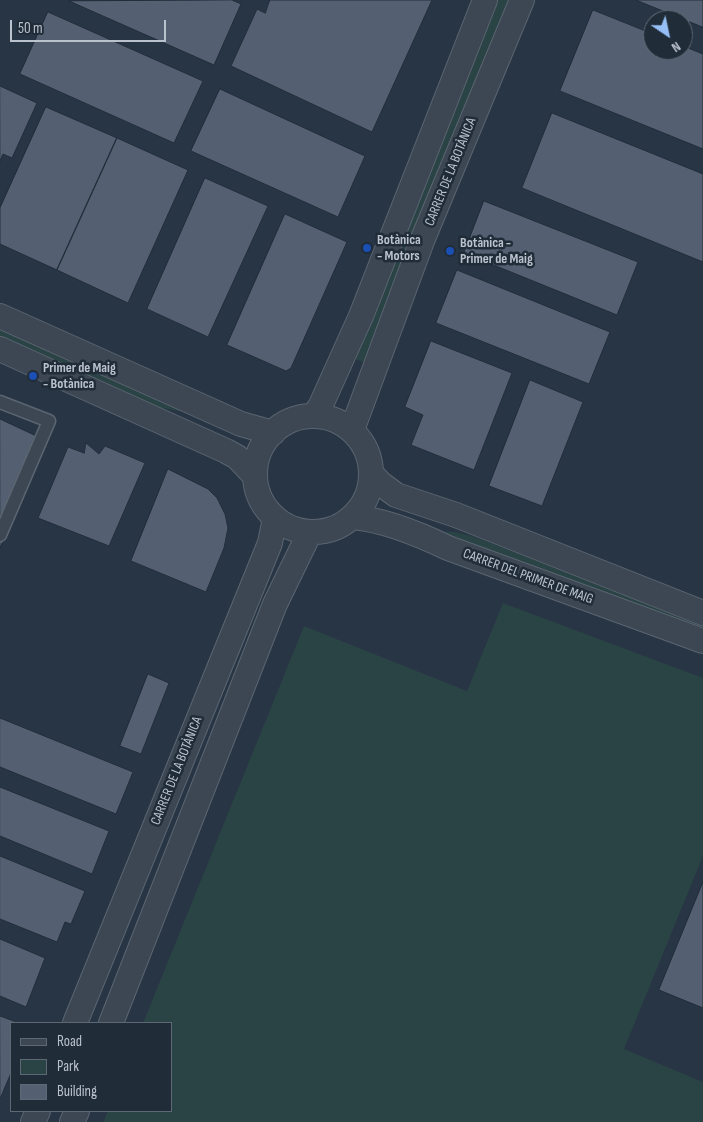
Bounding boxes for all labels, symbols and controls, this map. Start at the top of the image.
scale bar [12,10,169,42]
north arrow [643,10,693,60]
text: 50 m [18,19,43,38]
text: N [668,38,684,56]
street label: CARRER DE LA BOTÀNICA [422,115,480,229]
place label: Botànica - Motors [377,232,421,264]
place label: Botànica - Primer de Maig [460,235,533,268]
marker: Botànica - Motors [361,242,373,254]
marker: Botànica - Primer de Maig [444,245,456,257]
place label: Primer de Maig - Botànica [43,360,116,392]
marker: Primer de Maig - Botànica [27,370,39,382]
street label: CARRER DEL PRIMER DE MAIG [461,546,595,608]
street label: CARRER DE LA BOTÀNICA [148,714,206,828]
legend [10,1022,172,1112]
text: Road [57,1032,82,1051]
text: Park [57,1057,79,1076]
text: Building [57,1082,97,1101]

